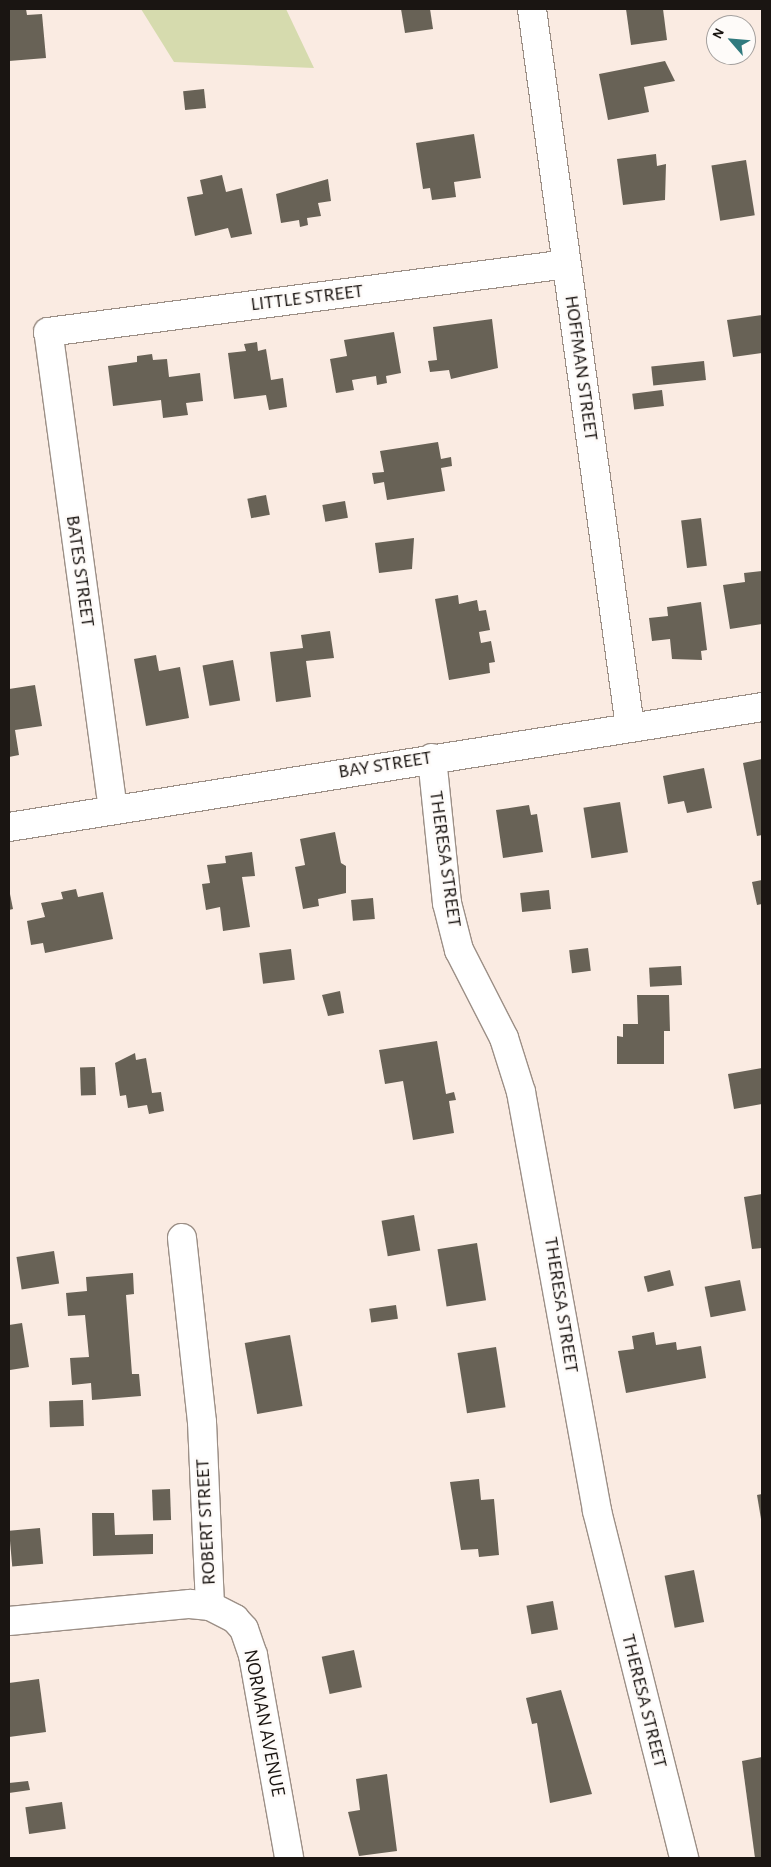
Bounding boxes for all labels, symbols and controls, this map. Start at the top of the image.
north arrow [706,15,756,65]
text: N [710,26,727,41]
street label: LITTLE STREET [249,279,365,317]
street label: HOFFMAN STREET [559,294,603,442]
street label: BATES STREET [60,514,100,628]
street label: BAY STREET [337,746,433,784]
street label: THERESA STREET [424,789,466,929]
street label: THERESA STREET [538,1235,584,1375]
street label: ROBERT STREET [191,1458,221,1586]
street label: THERESA STREET [616,1632,672,1770]
street label: NORMAN AVENUE [238,1647,290,1799]

